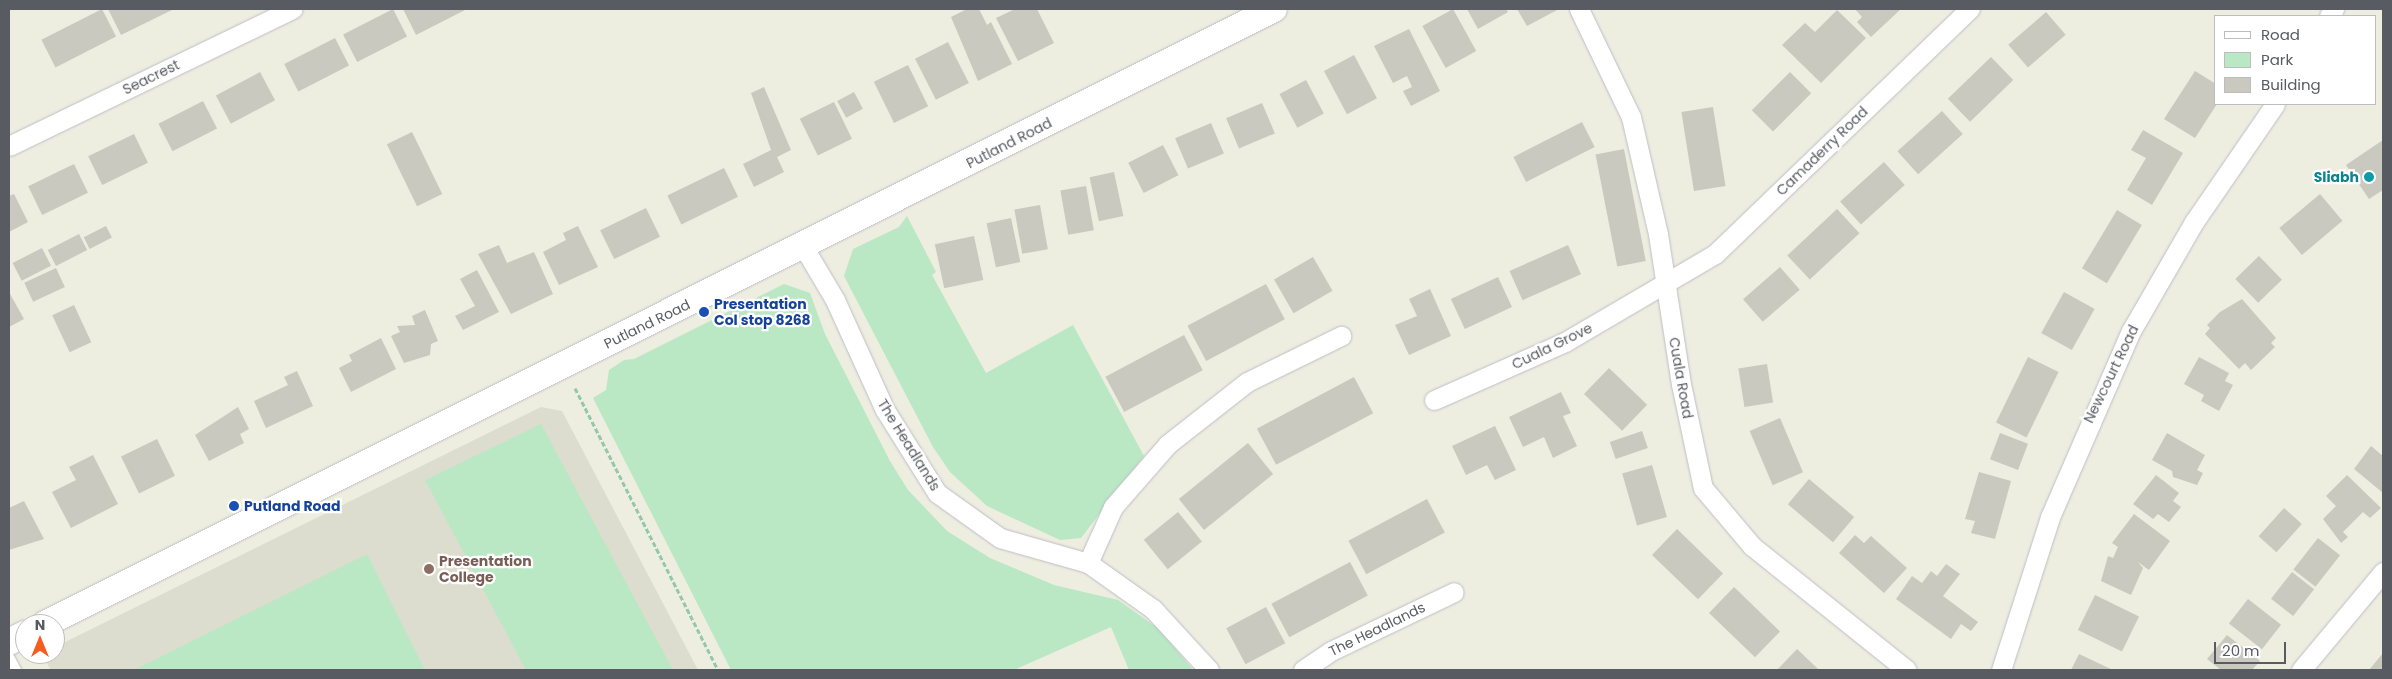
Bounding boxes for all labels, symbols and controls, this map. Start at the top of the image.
legend [2214,15,2377,105]
text: Road [2261,24,2300,45]
text: Park [2261,49,2293,70]
street label: Seacrest [120,56,182,98]
text: Building [2261,74,2321,95]
street label: Camaderry Road [1773,103,1871,199]
street label: Putland Road [963,114,1055,172]
place label: Sliabh [2314,169,2359,185]
marker: Sliabh [2363,171,2375,183]
street label: Putland Road [601,296,693,352]
place label: Presentation Col stop 8268 [714,296,811,328]
marker: Presentation Col stop 8268 [698,306,710,318]
street label: Cuala Grove [1509,319,1595,373]
street label: Newcourt Road [2080,322,2142,426]
street label: Cuala Road [1666,336,1696,420]
street label: The Headlands [874,396,944,494]
place label: Putland Road [244,498,340,514]
marker: Putland Road [228,500,240,512]
place label: Presentation College [439,553,532,586]
marker: Presentation College [423,563,435,575]
street label: The Headlands [1326,598,1428,660]
north arrow [15,614,65,664]
text: N [35,615,45,635]
scale bar [2217,632,2290,664]
text: 20 m [2222,640,2260,661]

